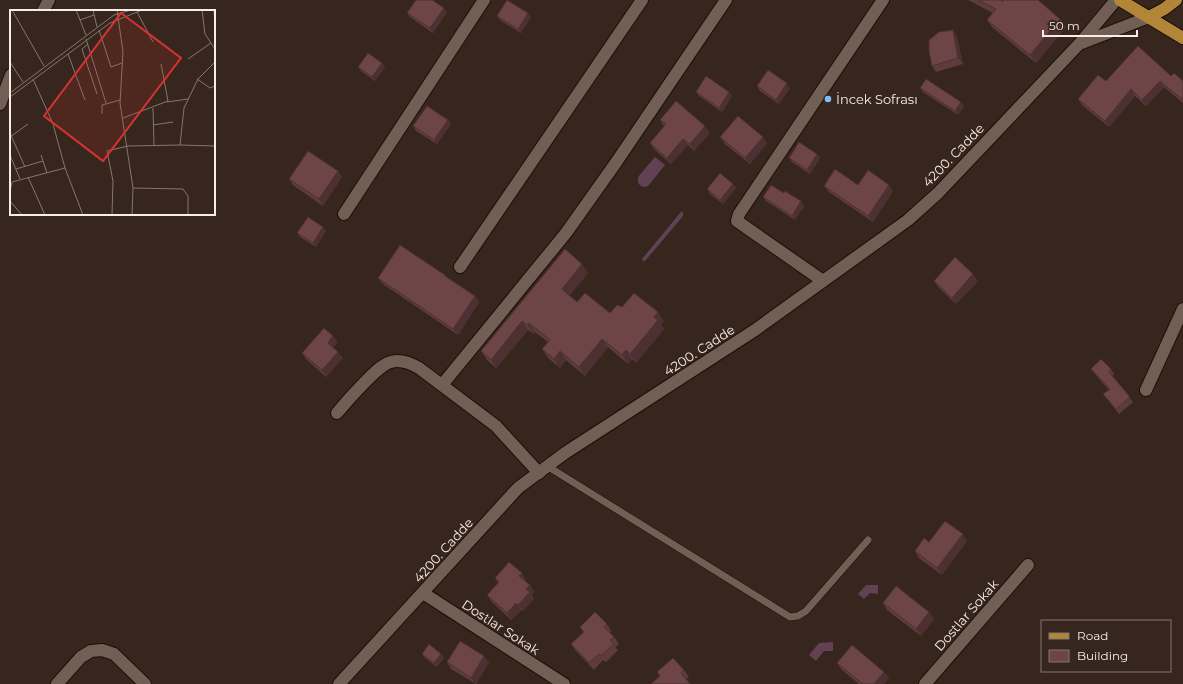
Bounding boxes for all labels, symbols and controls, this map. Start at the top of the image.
inset map [10,10,215,215]
scale bar [1043,12,1137,38]
text: 50 m [1049,18,1080,33]
place label: İncek Sofrası [836,91,918,107]
marker: İncek Sofrası [823,94,833,104]
street label: 4200. Cadde [919,120,987,190]
street label: 4200. Cadde [660,321,738,379]
street label: 4200. Cadde [410,514,476,586]
street label: Dostlar Sokak [931,576,1002,654]
street label: Dostlar Sokak [459,596,543,658]
legend [1041,620,1171,672]
text: Road [1077,628,1108,643]
text: Building [1077,648,1128,663]

